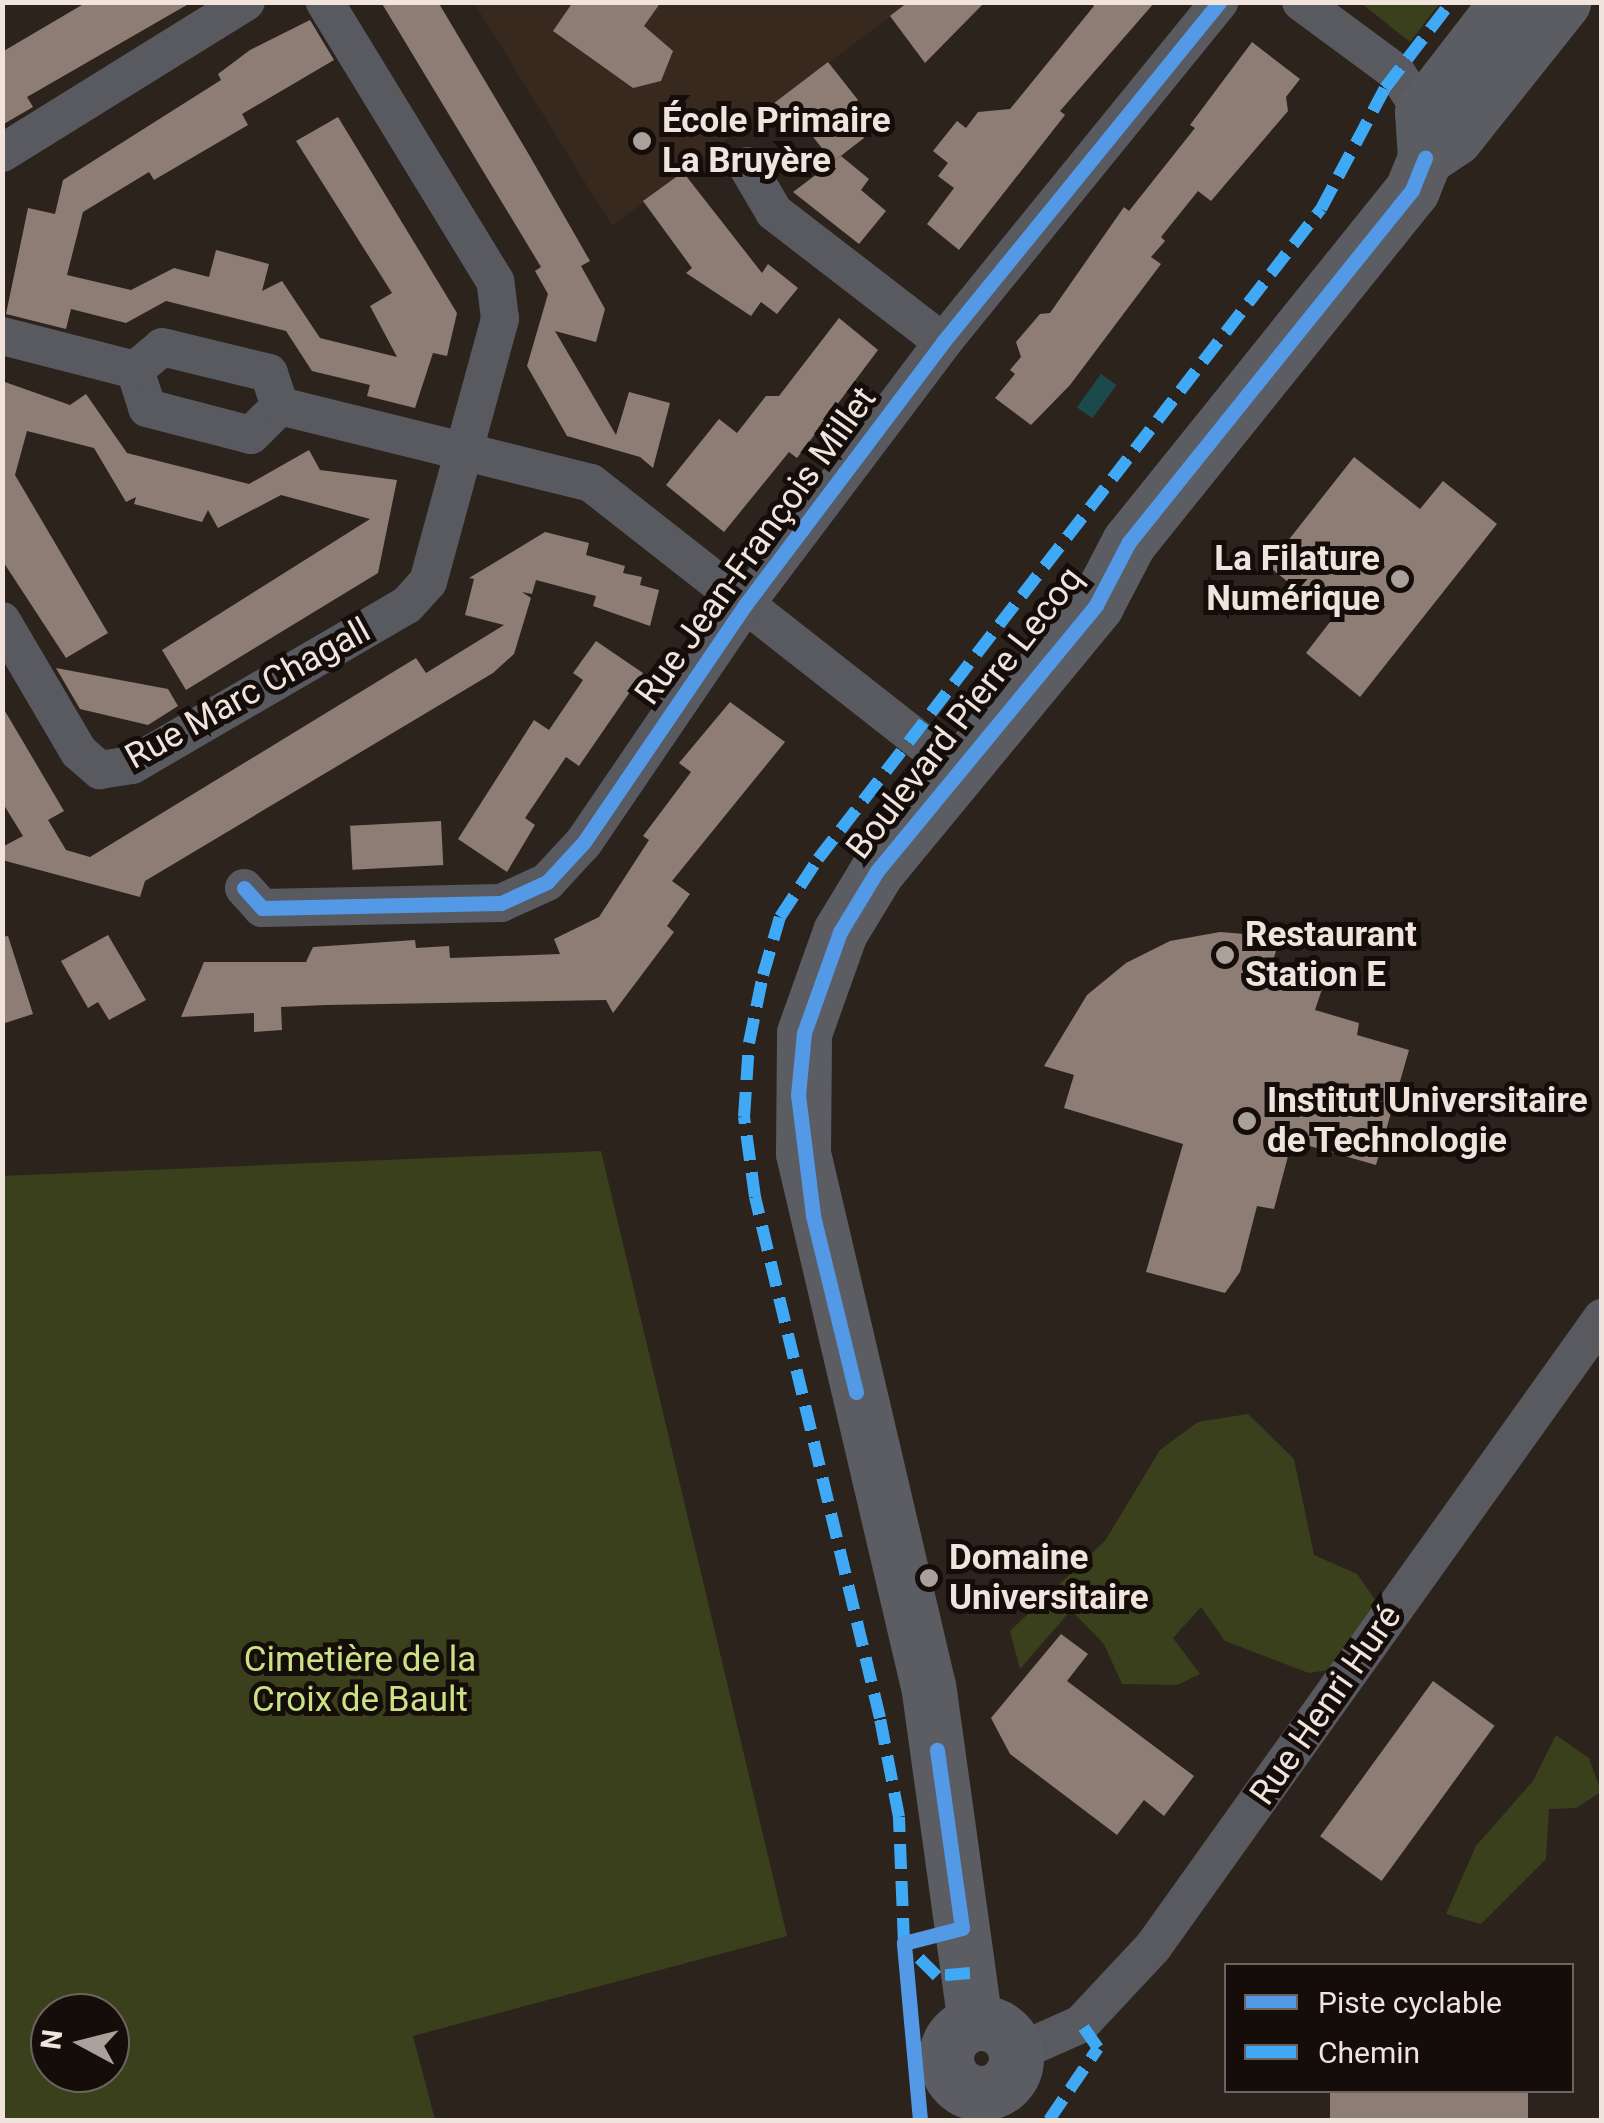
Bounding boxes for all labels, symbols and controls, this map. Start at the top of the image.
place label: École Primaire La Bruyère [662,100,891,182]
marker: École Primaire La Bruyère [631,130,653,152]
street label: Rue Jean-François Millet [627,379,885,713]
place label: La Filature Numérique [1206,538,1380,620]
street label: Boulevard Pierre Lecoq [838,559,1092,867]
marker: La Filature Numérique [1389,568,1411,590]
street label: Rue Marc Chagall [118,609,378,779]
place label: Restaurant Station E [1245,914,1417,996]
marker: Restaurant Station E [1214,944,1236,966]
place label: Institut Universitaire de Technologie [1267,1080,1588,1162]
marker: Institut Universitaire de Technologie [1236,1110,1258,1132]
place label: Domaine Universitaire [949,1537,1149,1619]
marker: Domaine Universitaire [918,1567,940,1589]
street label: Rue Henri Huré [1242,1597,1410,1813]
park label: Cimetière de la Croix de Bault [244,1639,476,1721]
legend [1224,1963,1574,2093]
text: Piste cyclable [1318,1985,1502,2020]
north arrow [30,1993,130,2093]
text: N [34,2028,69,2051]
text: Chemin [1318,2035,1420,2070]

